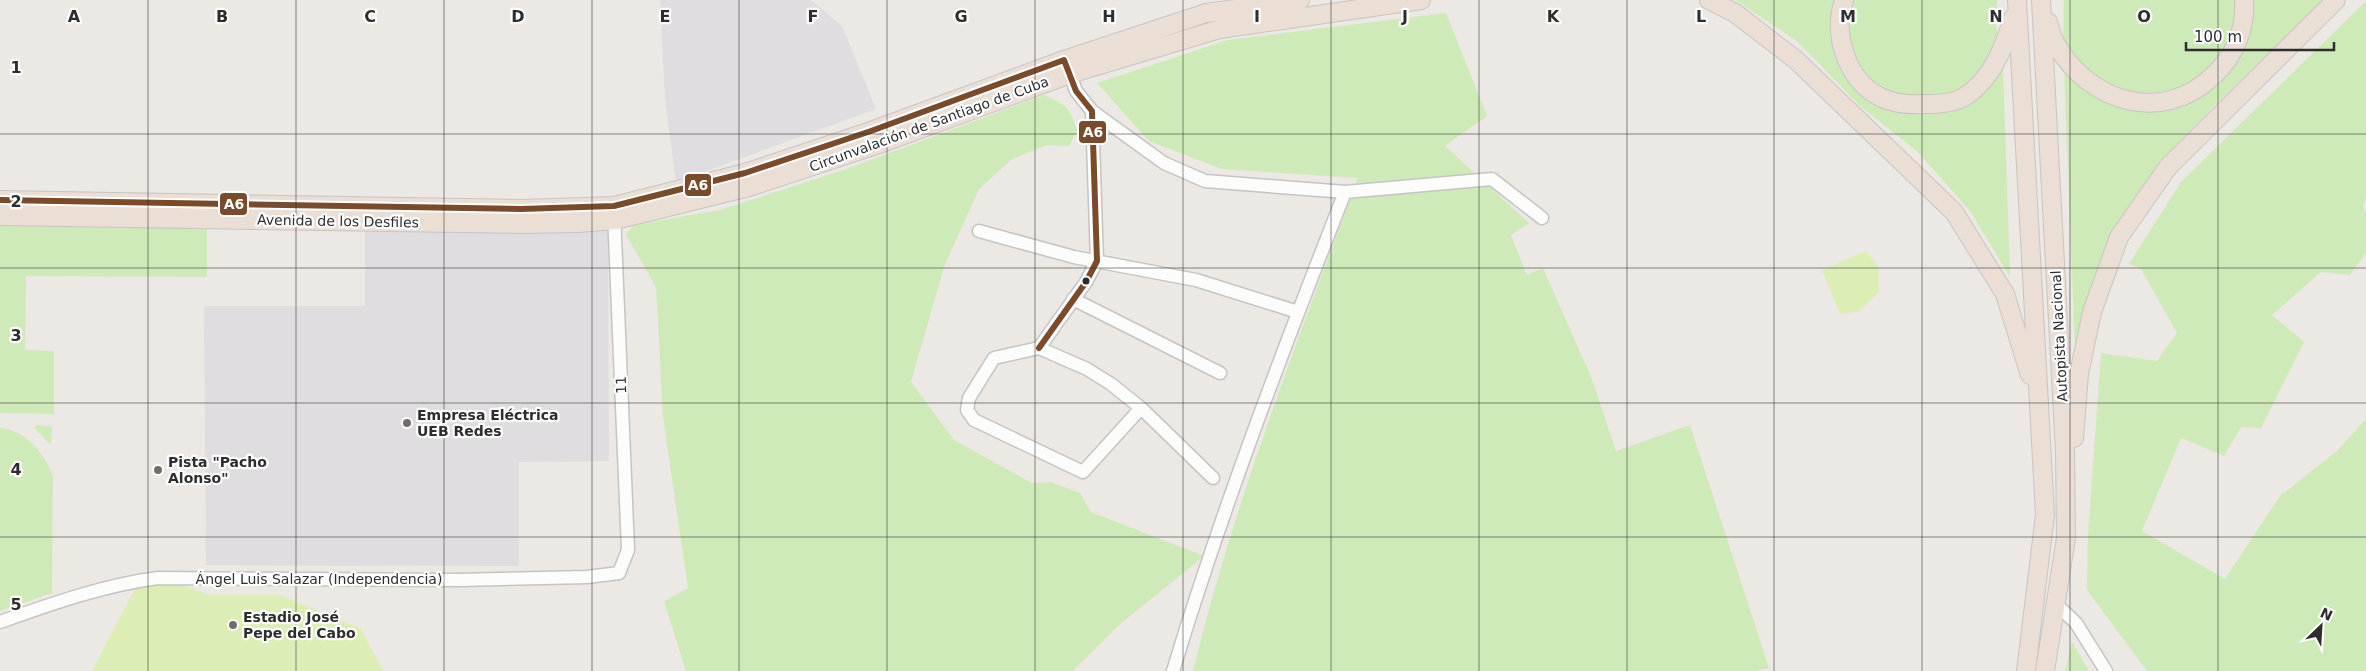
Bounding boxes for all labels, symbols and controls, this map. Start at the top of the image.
text: A [68,7,81,26]
text: B [216,7,228,26]
text: C [364,7,376,26]
text: D [511,7,525,26]
text: E [660,7,670,26]
text: F [808,7,818,26]
text: G [954,7,968,26]
text: H [1102,7,1116,26]
text: I [1254,7,1260,26]
text: J [1401,7,1408,26]
text: K [1547,7,1560,26]
text: L [1696,7,1706,26]
text: M [1840,7,1856,26]
text: N [1989,7,2003,26]
text: O [2137,7,2151,26]
scale bar [2186,20,2334,52]
text: 100 m [2194,28,2242,46]
text: 1 [10,58,22,77]
street label: Circunvalación de Santiago de Cuba [807,73,1051,175]
line badge: A6 [1078,120,1107,144]
text: A6 [1083,124,1103,140]
line badge: A6 [684,173,712,197]
text: A6 [688,177,708,193]
text: 2 [10,192,22,211]
line badge: A6 [219,192,248,216]
text: A6 [224,196,244,212]
street label: Avenida de los Desfiles [257,212,419,230]
street label: Autopista Nacional [2048,270,2070,402]
unlabelled marker [1081,276,1091,286]
text: 3 [10,326,22,345]
street label: 11 [613,376,629,394]
place label: Empresa Eléctrica UEB Redes [417,407,559,439]
marker: Empresa Eléctrica UEB Redes [401,417,413,429]
place label: Pista "Pacho Alonso" [168,454,267,486]
text: 4 [10,460,22,479]
marker: Pista "Pacho Alonso" [152,464,164,476]
street label: Ángel Luis Salazar (Independencia) [196,571,442,587]
text: 5 [10,595,22,614]
north arrow [2296,601,2346,651]
text: N [2318,604,2335,624]
place label: Estadio José Pepe del Cabo [243,609,356,641]
marker: Estadio José Pepe del Cabo [227,619,239,631]

